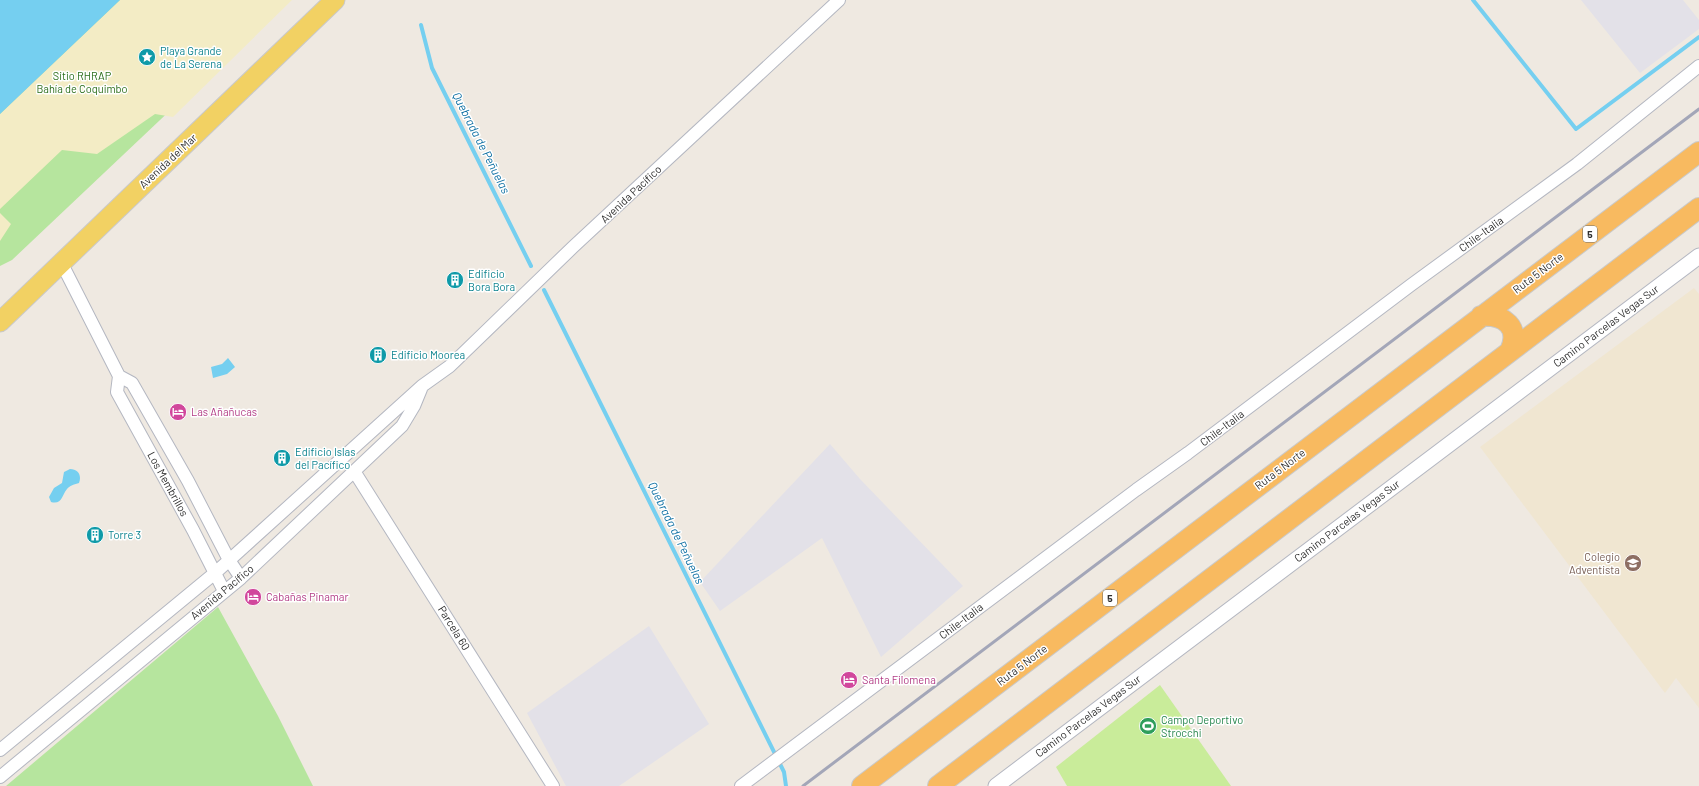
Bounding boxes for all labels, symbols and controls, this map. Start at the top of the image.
place label: Playa Grande de La Serena [160,44,222,70]
place icon: Playa Grande de La Serena [137,47,157,67]
park label: Sitio RHRAP Bahía de Coquimbo [36,69,128,95]
water label: Quebrada de Peñuelas [450,89,514,196]
street label: Avenida del Mar [136,131,199,191]
street label: Avenida Pacífico [598,162,664,225]
street label: Chile-Italia [1456,213,1505,254]
road number: 5 [1583,226,1597,242]
street label: Ruta 5 Norte [1510,249,1566,296]
place label: Edificio Bora Bora [468,267,515,293]
building icon: Edificio Bora Bora [445,270,465,290]
street label: Camino Parcelas Vegas Sur [1550,282,1661,369]
building icon: Edificio Moorea [368,345,388,365]
place label: Edificio Moorea [391,348,465,361]
hotel icon: Las Añañucas [168,402,188,422]
place label: Las Añañucas [191,405,257,418]
street label: Chile-Italia [1197,407,1246,448]
place label: Edificio Islas del Pacífico [295,445,356,471]
street label: Ruta 5 Norte [1252,445,1308,492]
building icon: Edificio Islas del Pacífico [272,448,292,468]
street label: Los Membrillos [145,449,192,518]
street label: Camino Parcelas Vegas Sur [1291,477,1402,564]
water label: Quebrada de Peñuelas [646,479,708,586]
building icon: Torre 3 [85,525,105,545]
place label: Torre 3 [108,528,141,541]
place label: Colegio Adventista [1569,550,1620,576]
school or university icon: Colegio Adventista [1623,553,1643,573]
street label: Avenida Pacífico [187,561,256,622]
hotel icon: Cabañas Pinamar [243,587,263,607]
place label: Cabañas Pinamar [266,590,348,603]
road number: 5 [1103,590,1117,606]
street label: Chile-Italia [936,600,985,641]
street label: Parcela 60 [436,603,473,652]
street label: Ruta 5 Norte [994,641,1050,688]
hotel icon: Santa Filomena [839,670,859,690]
street label: Camino Parcelas Vegas Sur [1032,672,1143,759]
place label: Santa Filomena [862,673,936,686]
place label: Campo Deportivo Strocchi [1161,713,1243,739]
sports icon: Campo Deportivo Strocchi [1138,716,1158,736]

